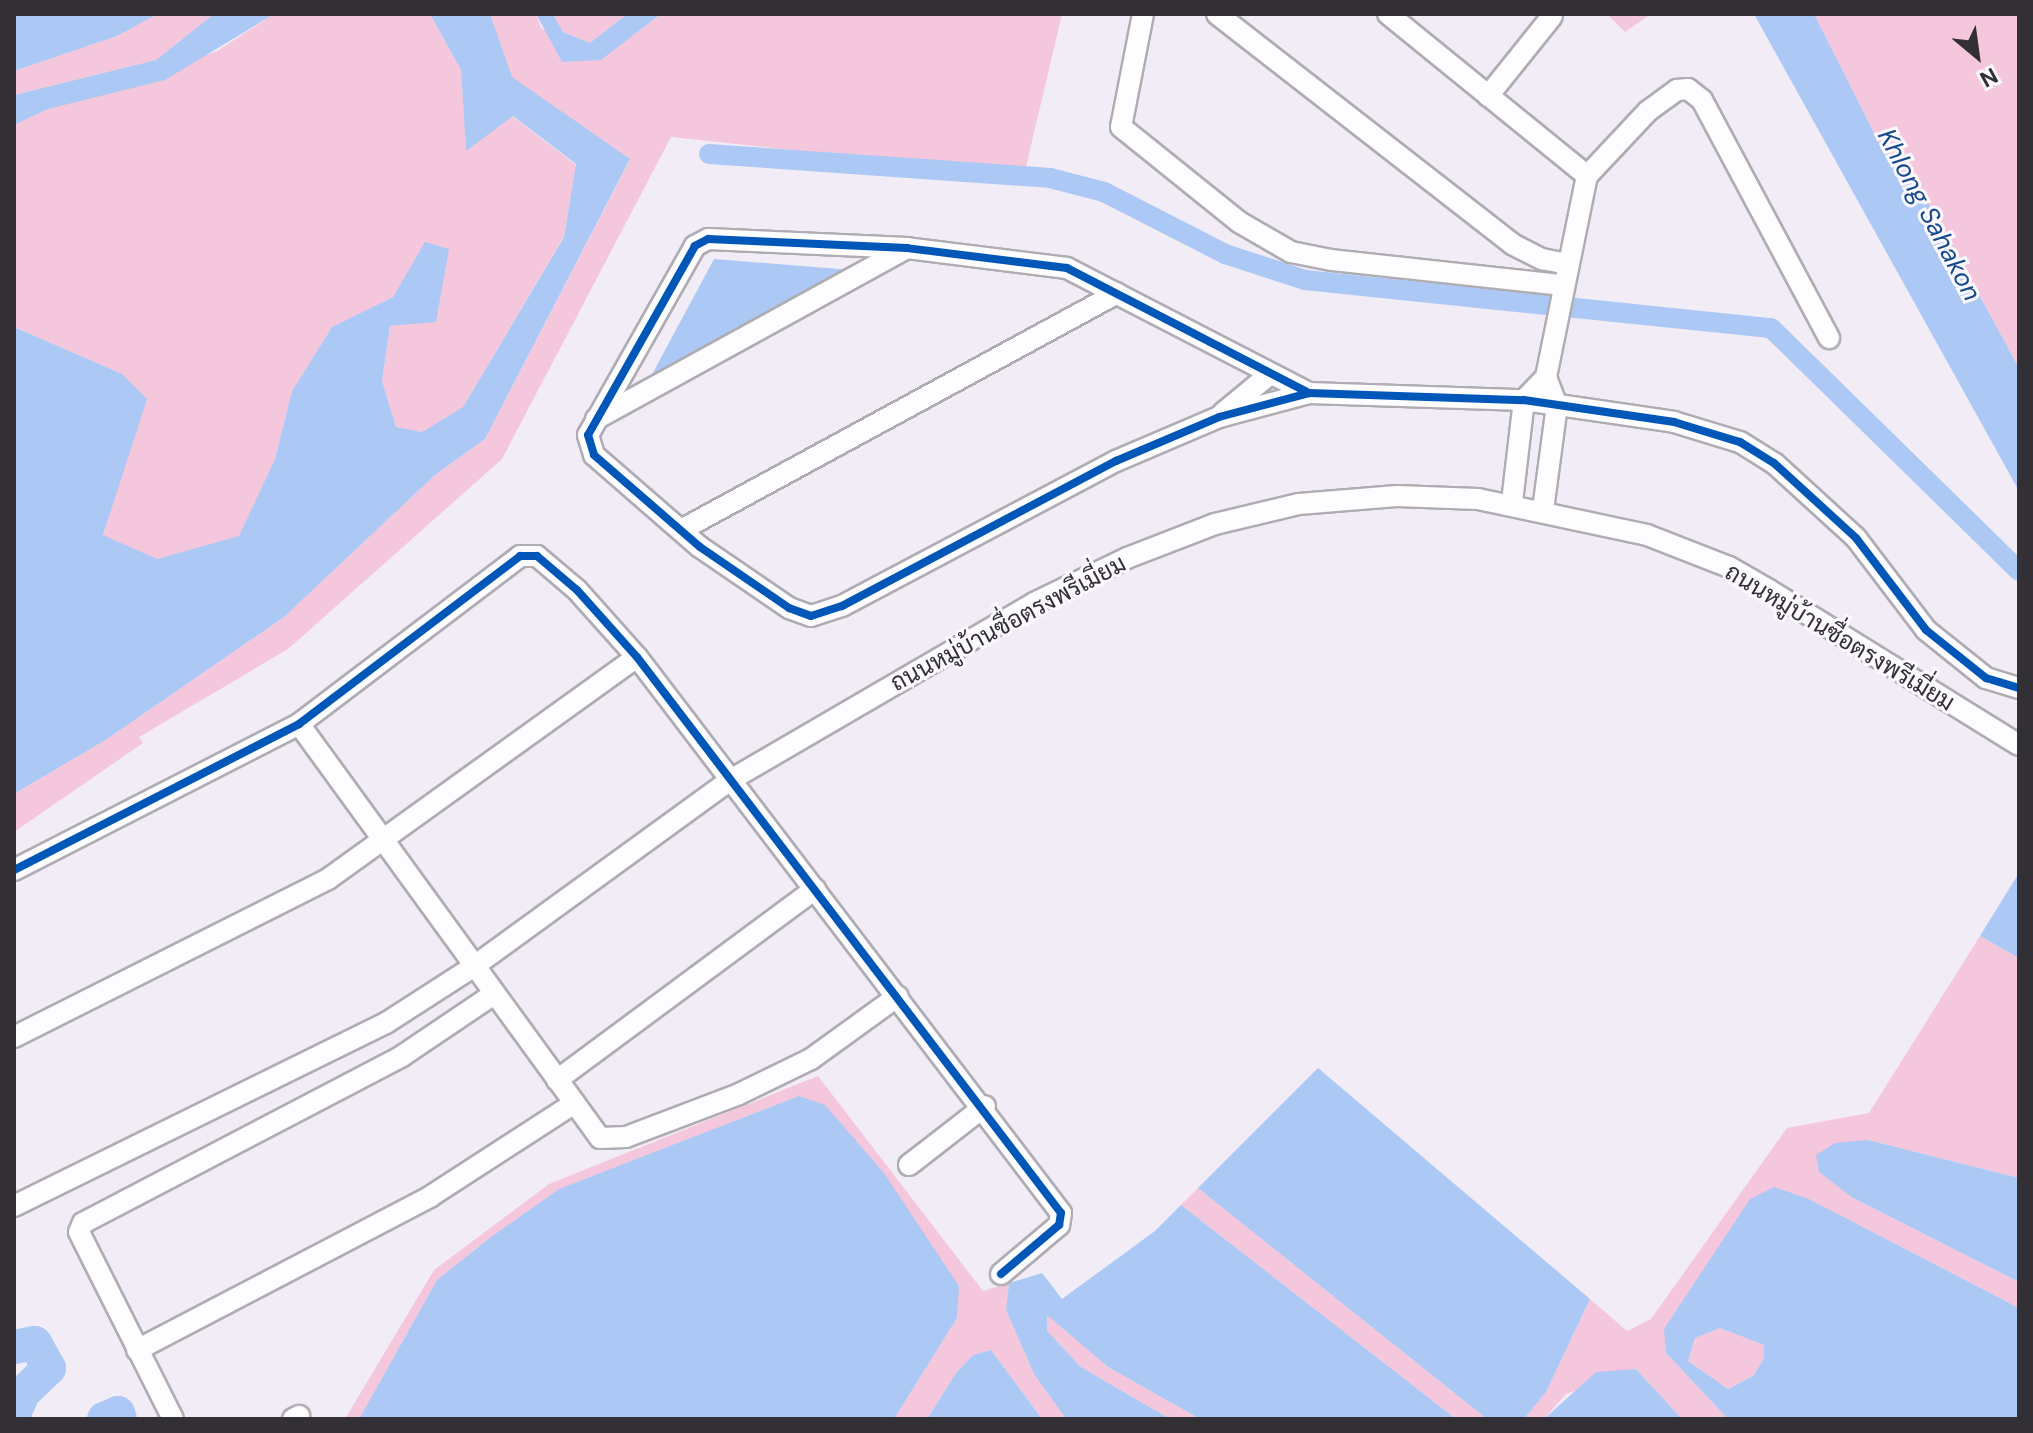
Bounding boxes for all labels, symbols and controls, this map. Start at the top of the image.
north arrow [1937,16,2017,96]
text: N [1975,61,2003,94]
water label: Khlong Sahakon [1871,124,1987,306]
street label: ถนนหมู่บ้านซื่อตรงพรีเมี่ยม [885,549,1131,697]
street label: ถนนหมู่บ้านซื่อตรงพรีเมี่ยม [1720,557,1960,717]

